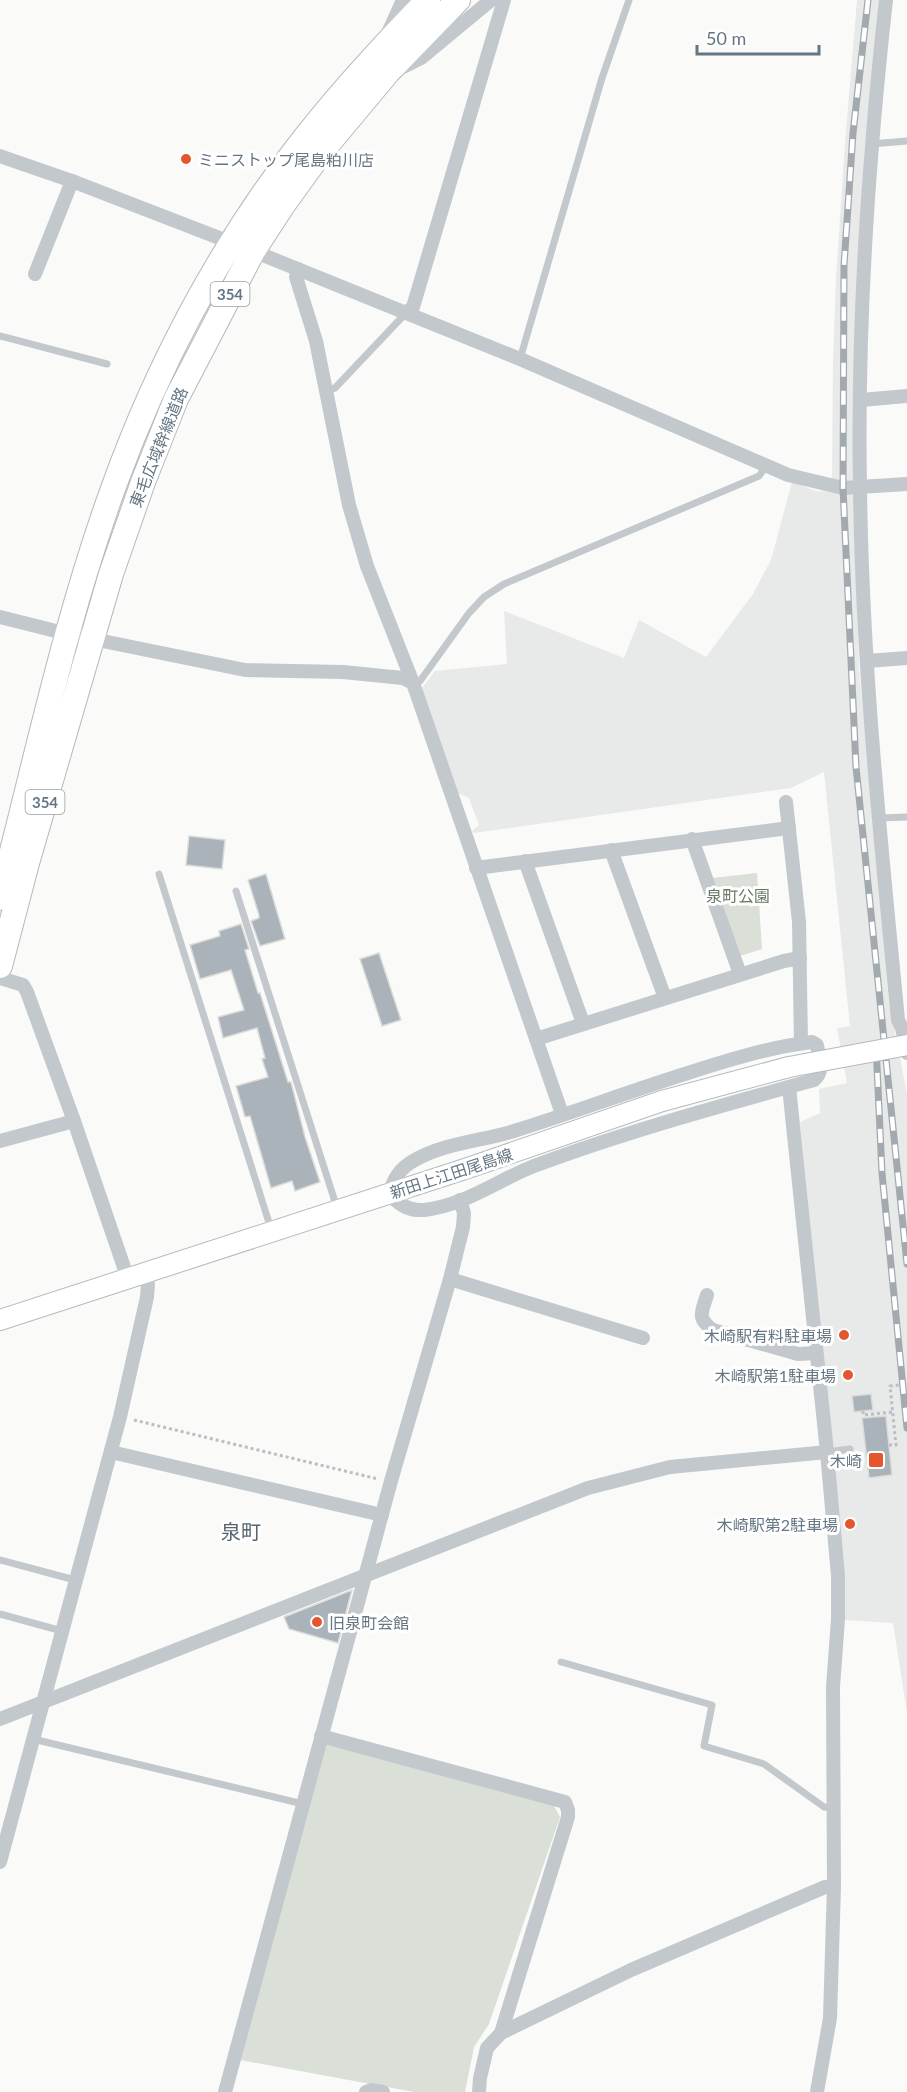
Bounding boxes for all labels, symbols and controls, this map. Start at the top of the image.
scale bar [697,18,818,56]
text: 50 m [706,27,746,49]
place label: ミニストップ尾島粕川店 [198,150,374,169]
marker: ミニストップ尾島粕川店 [179,152,193,166]
road number: 354 [210,282,250,306]
street label: 東毛広域幹線道路 [125,384,191,510]
road number: 354 [26,790,64,814]
park label: 泉町公園 [706,886,770,905]
street label: 新田上江田尾島線 [387,1144,515,1202]
place label: 木崎駅有料駐車場 [704,1326,832,1345]
marker: 木崎駅有料駐車場 [837,1328,851,1342]
place label: 木崎駅第1駐車場 [715,1366,836,1385]
marker: 木崎駅第1駐車場 [841,1368,855,1382]
place label: 木崎 [830,1451,862,1470]
marker: 木崎 [867,1451,885,1469]
place label: 木崎駅第2駐車場 [717,1515,838,1534]
marker: 木崎駅第2駐車場 [843,1517,857,1531]
district label: 泉町 [221,1519,261,1543]
place label: 旧泉町会館 [329,1613,409,1632]
marker: 旧泉町会館 [310,1615,324,1629]

